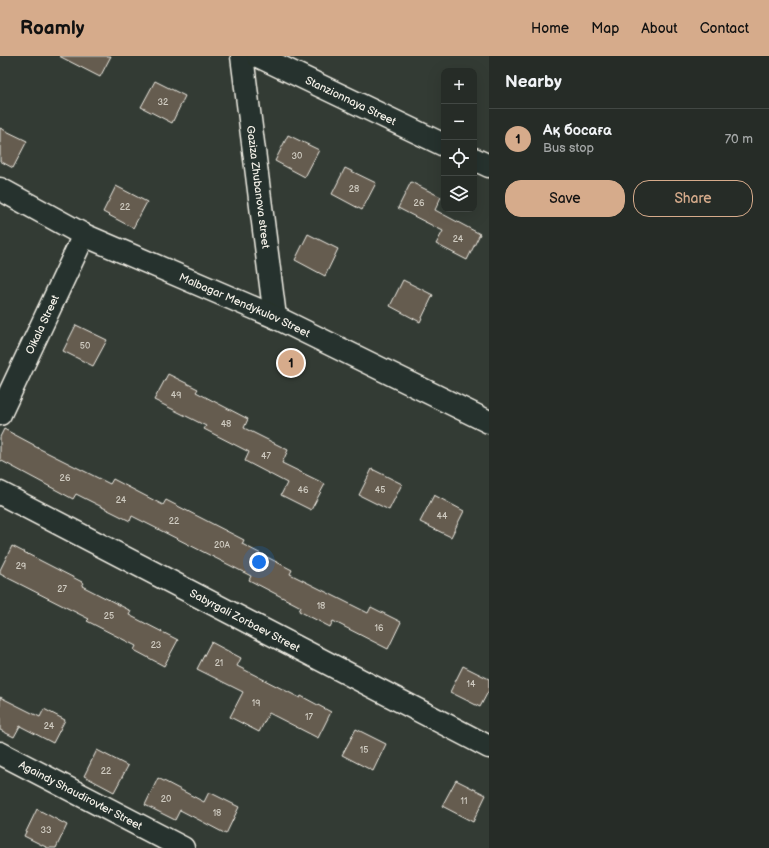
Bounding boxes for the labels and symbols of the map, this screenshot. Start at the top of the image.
street label: Stanzionnaya Street [304,73,399,128]
house number: 32 [158,97,169,108]
street label: Gaziza Zhubanova street [244,125,273,250]
house number: 30 [292,151,302,162]
house number: 28 [349,184,359,195]
house number: 26 [414,198,425,209]
house number: 22 [120,202,131,213]
house number: 24 [453,234,464,245]
street label: Malbagar Mendykulov Street [177,270,313,340]
street label: Oikala Street [23,292,62,356]
house number: 50 [80,341,90,352]
pin: 1 [278,348,304,378]
house number: 49 [171,390,181,401]
house number: 48 [221,419,231,430]
house number: 47 [261,451,272,462]
house number: 26 [60,473,71,484]
house number: 46 [298,485,309,496]
house number: 45 [375,485,385,496]
house number: 24 [116,495,127,506]
house number: 44 [437,511,448,522]
house number: 22 [169,516,180,527]
house number: 20А [214,540,231,551]
your location [249,552,269,572]
house number: 29 [16,561,26,572]
house number: 27 [57,584,67,595]
street label: Sabyrgali Zorbaev Street [188,586,303,655]
house number: 18 [317,601,325,612]
house number: 25 [104,611,114,622]
house number: 16 [375,623,384,634]
house number: 23 [151,640,162,651]
house number: 21 [215,658,223,669]
house number: 14 [467,679,476,690]
house number: 19 [252,698,260,709]
house number: 17 [305,712,314,723]
house number: 24 [44,721,55,732]
house number: 15 [360,745,368,756]
street label: Againdy Shaudirovter Street [17,758,145,833]
house number: 22 [101,766,112,777]
house number: 20 [161,794,171,805]
house number: 11 [461,796,467,807]
house number: 18 [213,808,221,819]
house number: 33 [40,825,52,836]

